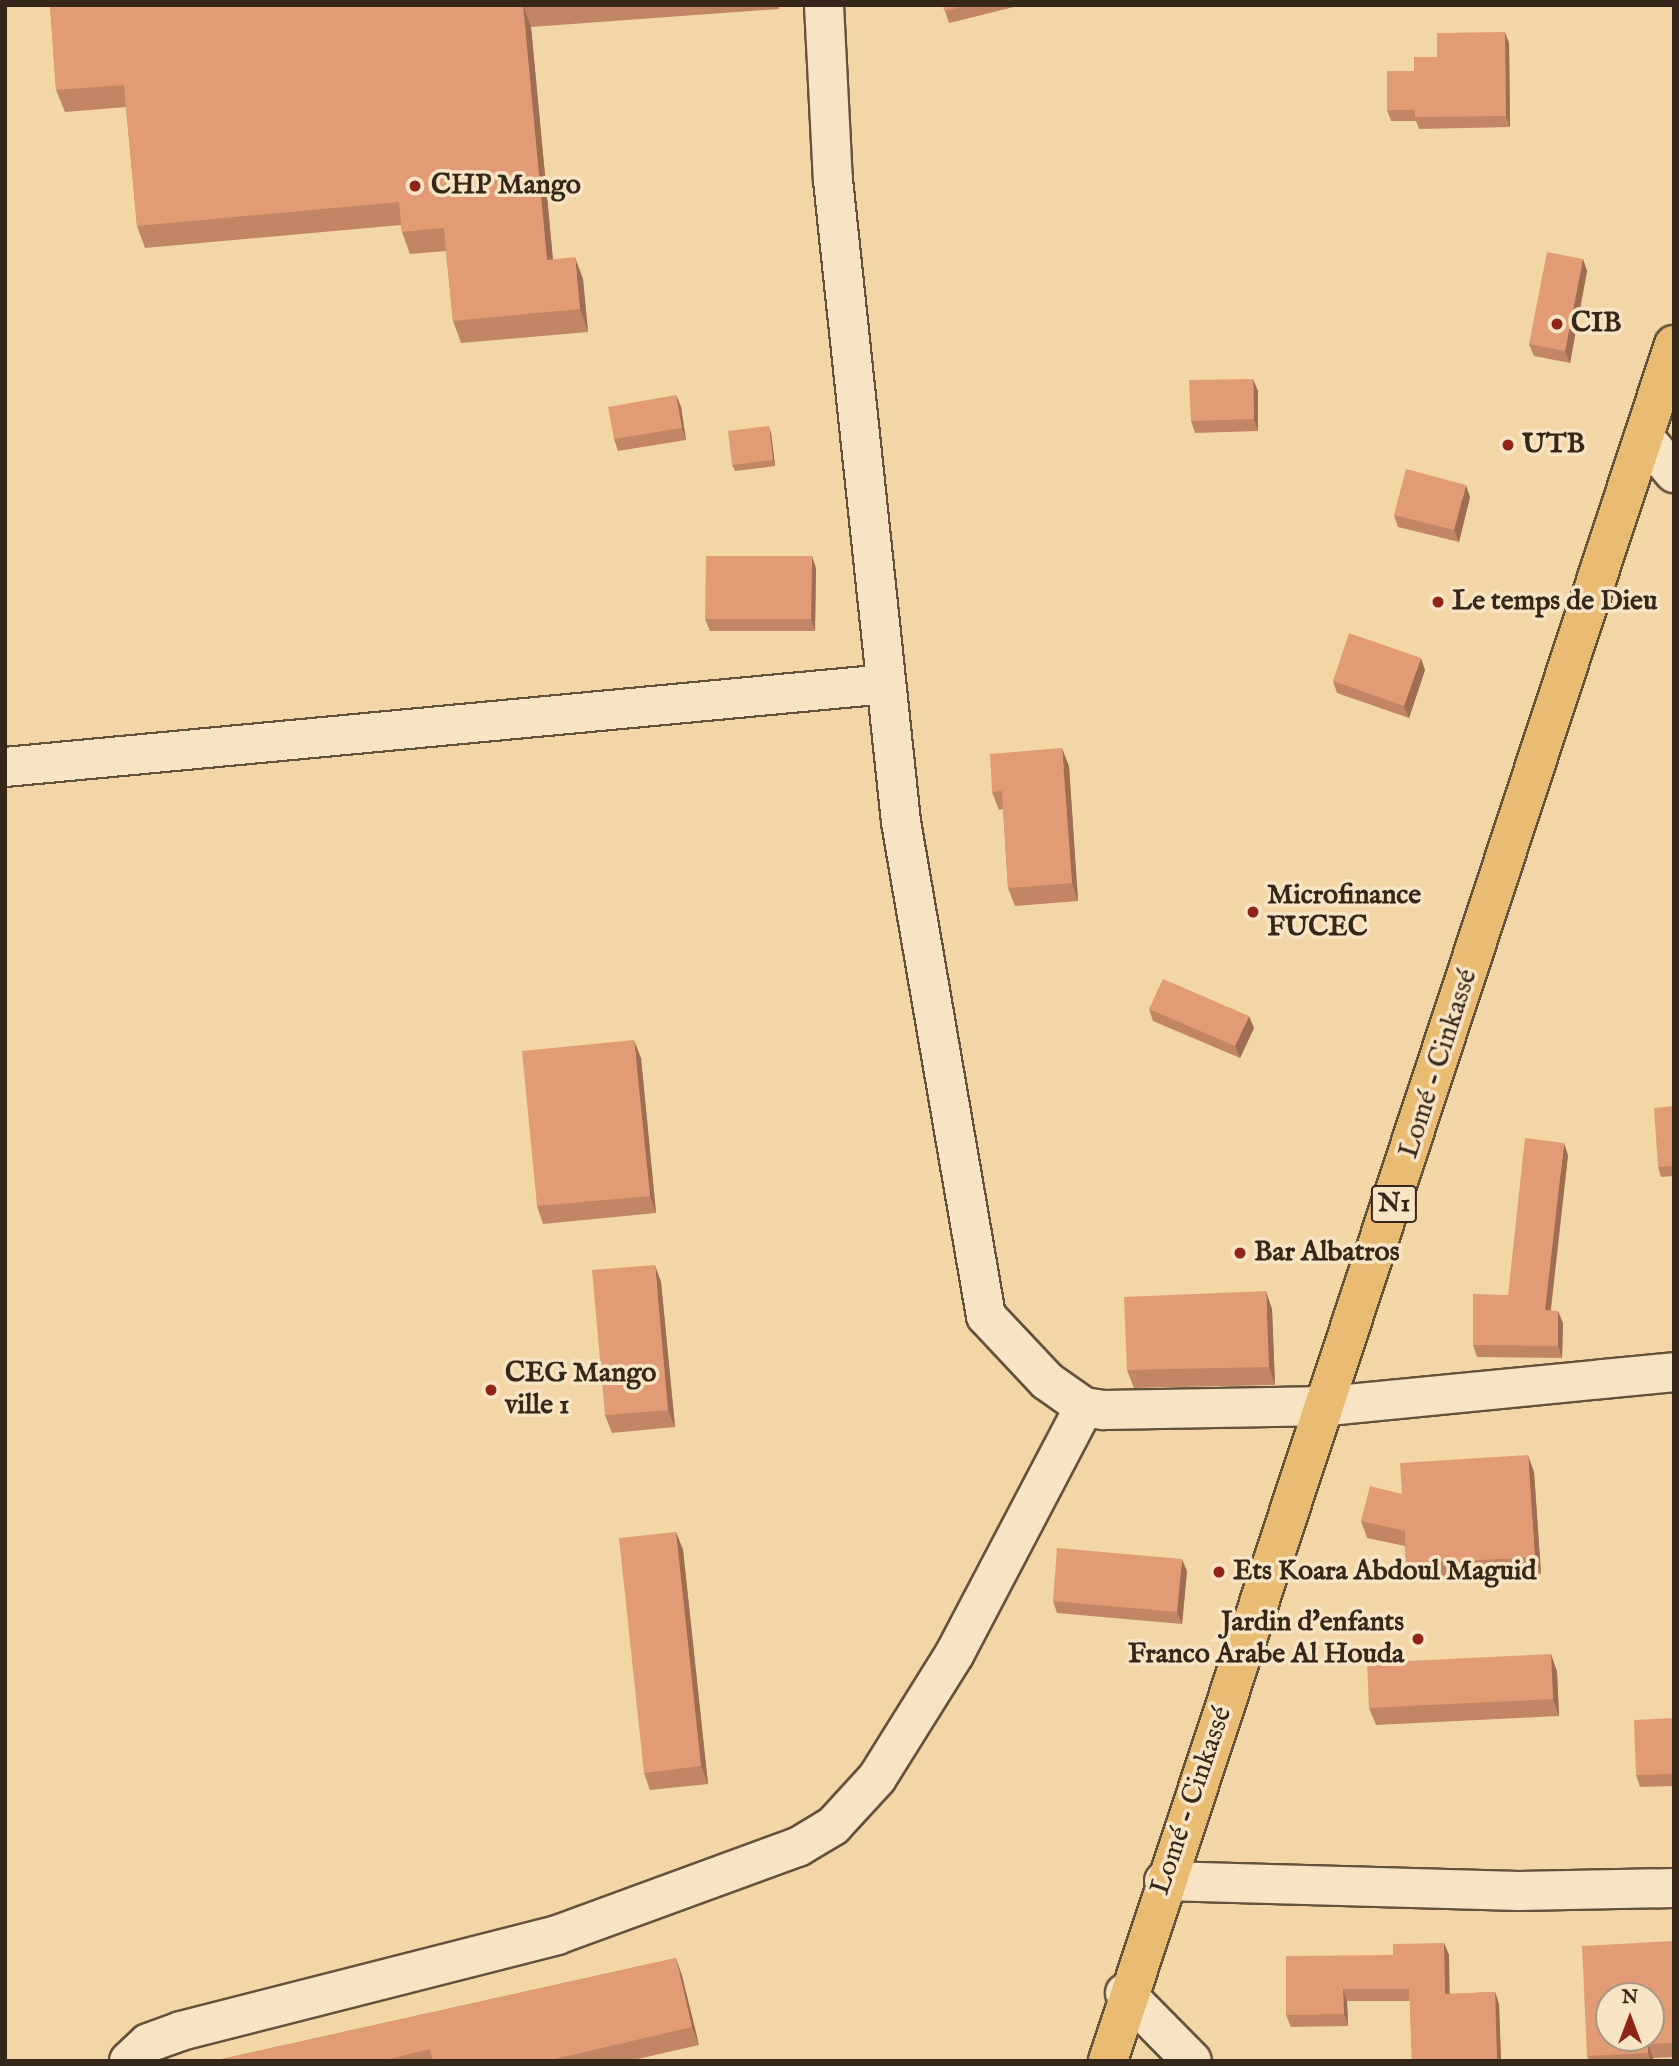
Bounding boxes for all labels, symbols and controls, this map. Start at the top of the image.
place label: CHP Mango [431,169,581,203]
marker: CHP Mango [405,176,425,196]
place label: CIB [1571,307,1622,341]
marker: CIB [1549,316,1565,332]
place label: UTB [1522,428,1585,462]
marker: UTB [1500,437,1516,453]
place label: Le temps de Dieu [1452,585,1657,619]
marker: Le temps de Dieu [1430,594,1446,610]
place label: Microfinance FUCEC [1267,879,1421,945]
marker: Microfinance FUCEC [1245,904,1261,920]
street label: Lomé - Cinkassé [1393,965,1485,1163]
road number: N1 [1370,1182,1418,1226]
place label: Bar Albatros [1254,1236,1400,1270]
marker: Bar Albatros [1232,1245,1248,1261]
place label: CEG Mango ville 1 [505,1357,656,1423]
marker: CEG Mango ville 1 [483,1382,499,1398]
place label: Ets Koara Abdoul Maguid [1233,1555,1536,1589]
marker: Ets Koara Abdoul Maguid [1211,1564,1227,1580]
place label: Jardin d'enfants Franco Arabe Al Houda [1128,1606,1404,1672]
marker: Jardin d'enfants Franco Arabe Al Houda [1410,1631,1426,1647]
street label: Lomé - Cinkassé [1144,1702,1240,1900]
north arrow [1595,1982,1665,2052]
text: N [1622,1986,1638,2010]

